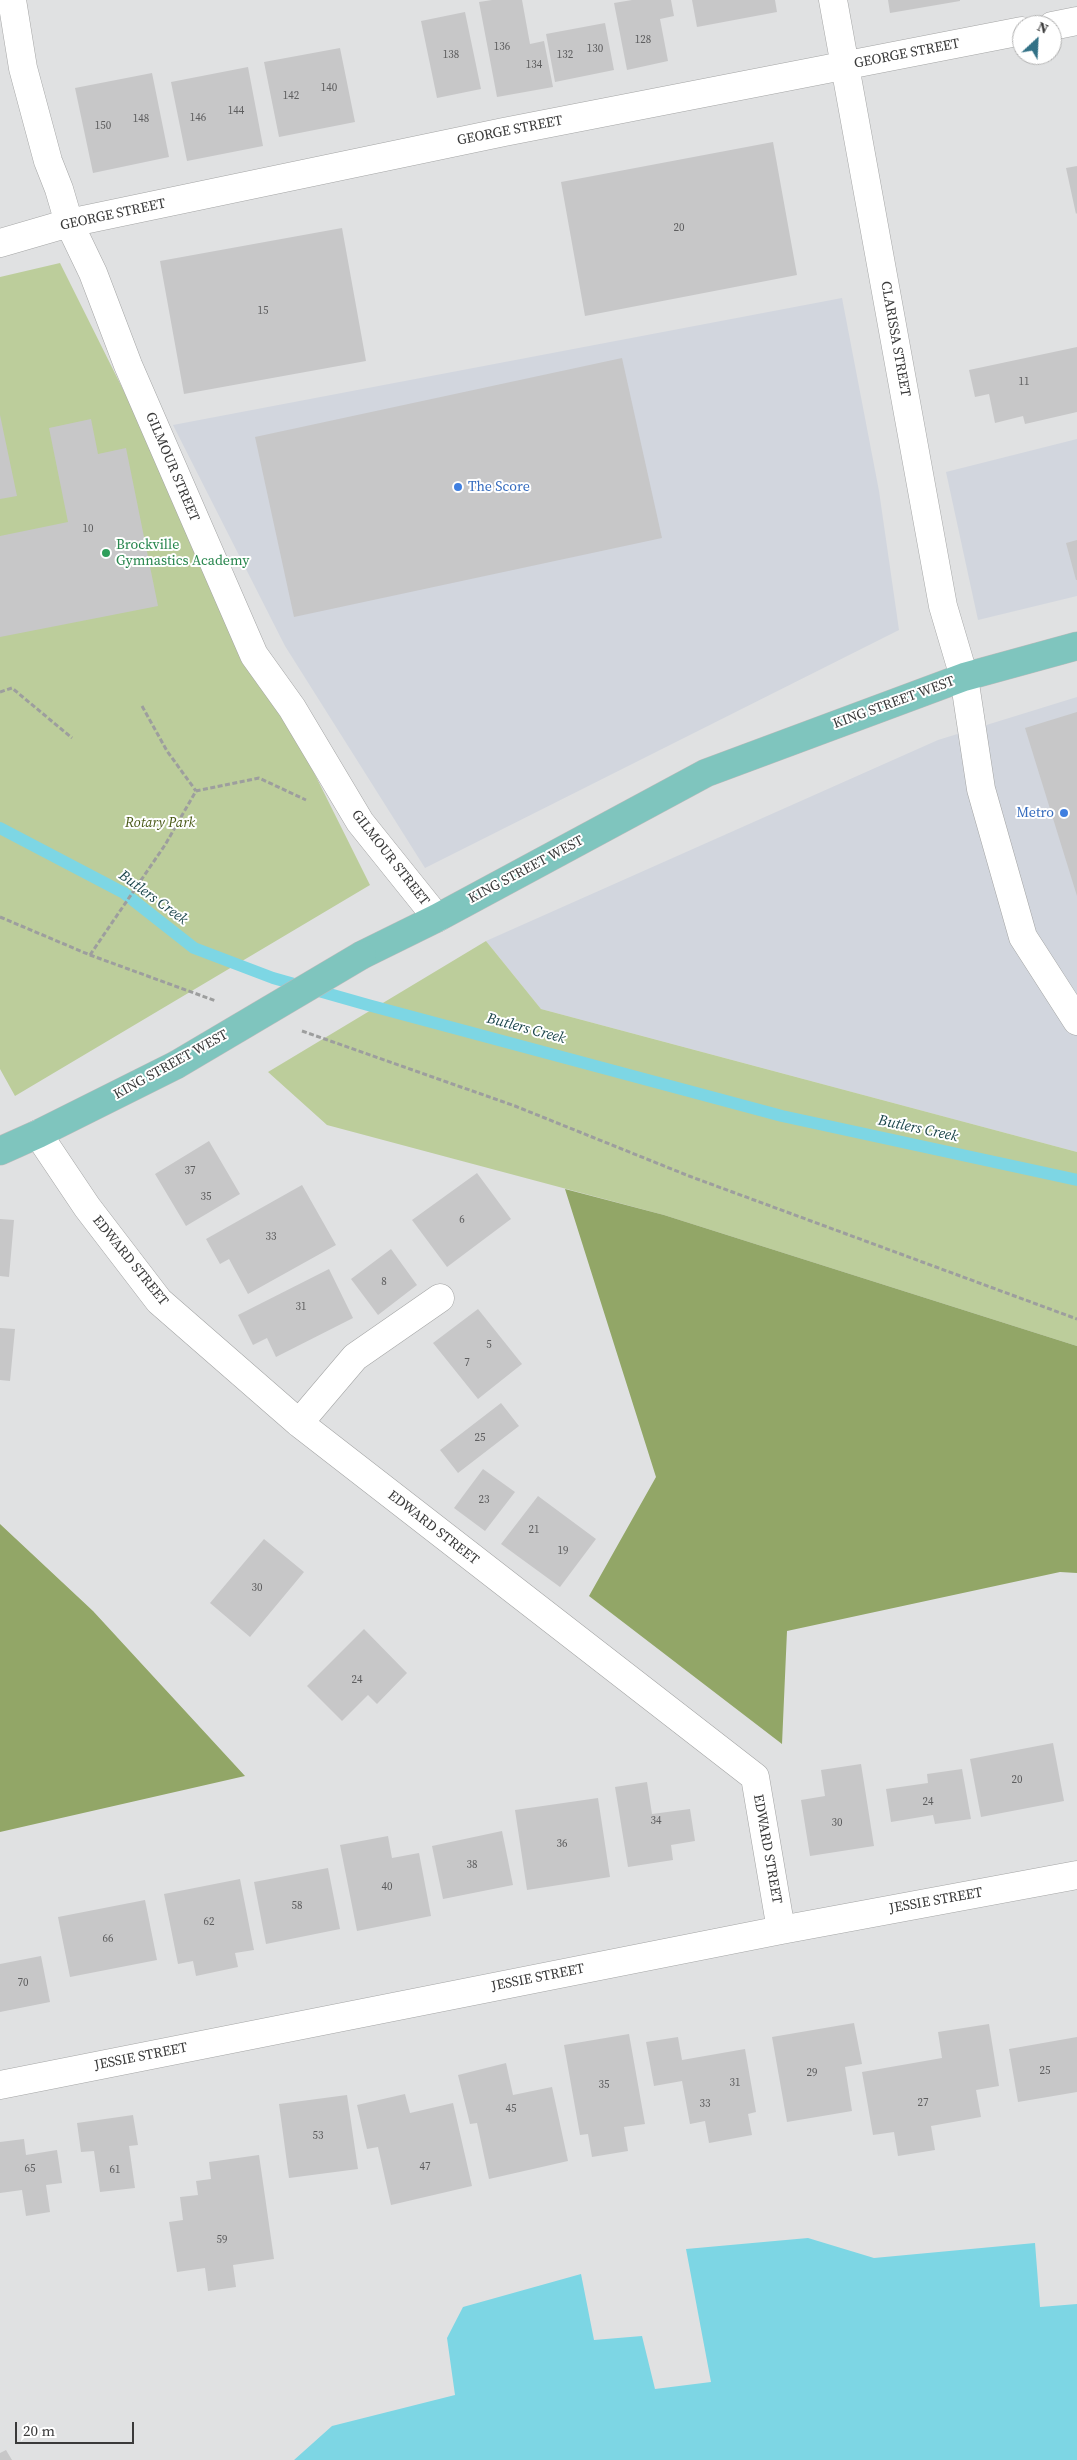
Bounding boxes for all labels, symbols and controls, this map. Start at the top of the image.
north arrow [1012,15,1062,65]
text: N [1034,16,1052,39]
house number: 128 [635,33,651,47]
street label: GEORGE STREET [853,36,961,72]
house number: 136 [494,40,510,54]
house number: 130 [587,42,603,56]
house number: 138 [443,48,459,62]
house number: 132 [557,48,573,62]
house number: 134 [526,58,542,72]
house number: 140 [321,81,337,95]
house number: 142 [283,89,299,103]
house number: 144 [228,104,244,118]
house number: 146 [190,111,206,125]
house number: 148 [133,112,149,126]
street label: GEORGE STREET [456,113,564,149]
house number: 150 [95,119,111,133]
street label: GEORGE STREET [59,196,167,234]
house number: 20 [674,221,684,235]
street label: CLARISSA STREET [877,280,913,398]
house number: 15 [258,304,268,318]
house number: 11 [1019,375,1029,389]
street label: GILMOUR STREET [141,410,203,524]
place label: The Score [468,479,530,495]
marker: The Score [452,481,464,493]
house number: 10 [83,522,93,536]
place label: Brockville Gymnastics Academy [116,537,249,570]
marker: Brockville Gymnastics Academy [100,547,112,559]
street label: KING STREET WEST [831,673,957,733]
place label: Metro [1016,805,1054,821]
street label: GILMOUR STREET [347,807,433,909]
marker: Metro [1058,807,1070,819]
park label: Rotary Park [125,815,195,831]
street label: KING STREET WEST [466,833,586,907]
water label: Butlers Creek [115,867,191,929]
water label: Butlers Creek [485,1010,567,1048]
street label: KING STREET WEST [111,1027,231,1103]
water label: Butlers Creek [877,1112,959,1146]
house number: 37 [185,1164,195,1178]
house number: 35 [201,1190,211,1204]
street label: EDWARD STREET [89,1213,171,1309]
house number: 6 [459,1213,465,1227]
house number: 33 [266,1230,276,1244]
house number: 8 [381,1275,387,1289]
house number: 31 [296,1300,306,1314]
house number: 5 [486,1338,492,1352]
house number: 7 [464,1356,470,1370]
house number: 25 [475,1431,485,1445]
street label: EDWARD STREET [384,1487,482,1569]
house number: 23 [479,1493,489,1507]
house number: 21 [529,1523,539,1537]
house number: 19 [558,1544,568,1558]
house number: 30 [252,1581,262,1595]
house number: 24 [352,1673,362,1687]
house number: 20 [1012,1773,1022,1787]
street label: EDWARD STREET [749,1793,785,1905]
house number: 24 [923,1795,933,1809]
house number: 34 [651,1814,661,1828]
house number: 30 [832,1816,842,1830]
house number: 36 [557,1837,567,1851]
house number: 38 [467,1858,477,1872]
house number: 40 [382,1880,392,1894]
street label: JESSIE STREET [888,1885,984,1917]
house number: 58 [292,1899,302,1913]
house number: 62 [204,1915,214,1929]
house number: 66 [103,1932,113,1946]
street label: JESSIE STREET [490,1961,586,1995]
house number: 70 [18,1976,28,1990]
street label: JESSIE STREET [93,2040,189,2074]
house number: 25 [1040,2064,1050,2078]
house number: 29 [807,2066,817,2080]
house number: 31 [730,2076,740,2090]
house number: 35 [599,2078,609,2092]
house number: 27 [918,2096,928,2110]
house number: 33 [700,2097,710,2111]
house number: 45 [506,2102,516,2116]
house number: 53 [313,2129,323,2143]
house number: 47 [420,2160,430,2174]
house number: 65 [25,2162,35,2176]
house number: 61 [110,2163,120,2177]
house number: 59 [217,2233,227,2247]
scale bar [18,2412,136,2444]
text: 20 m [23,2420,55,2441]

